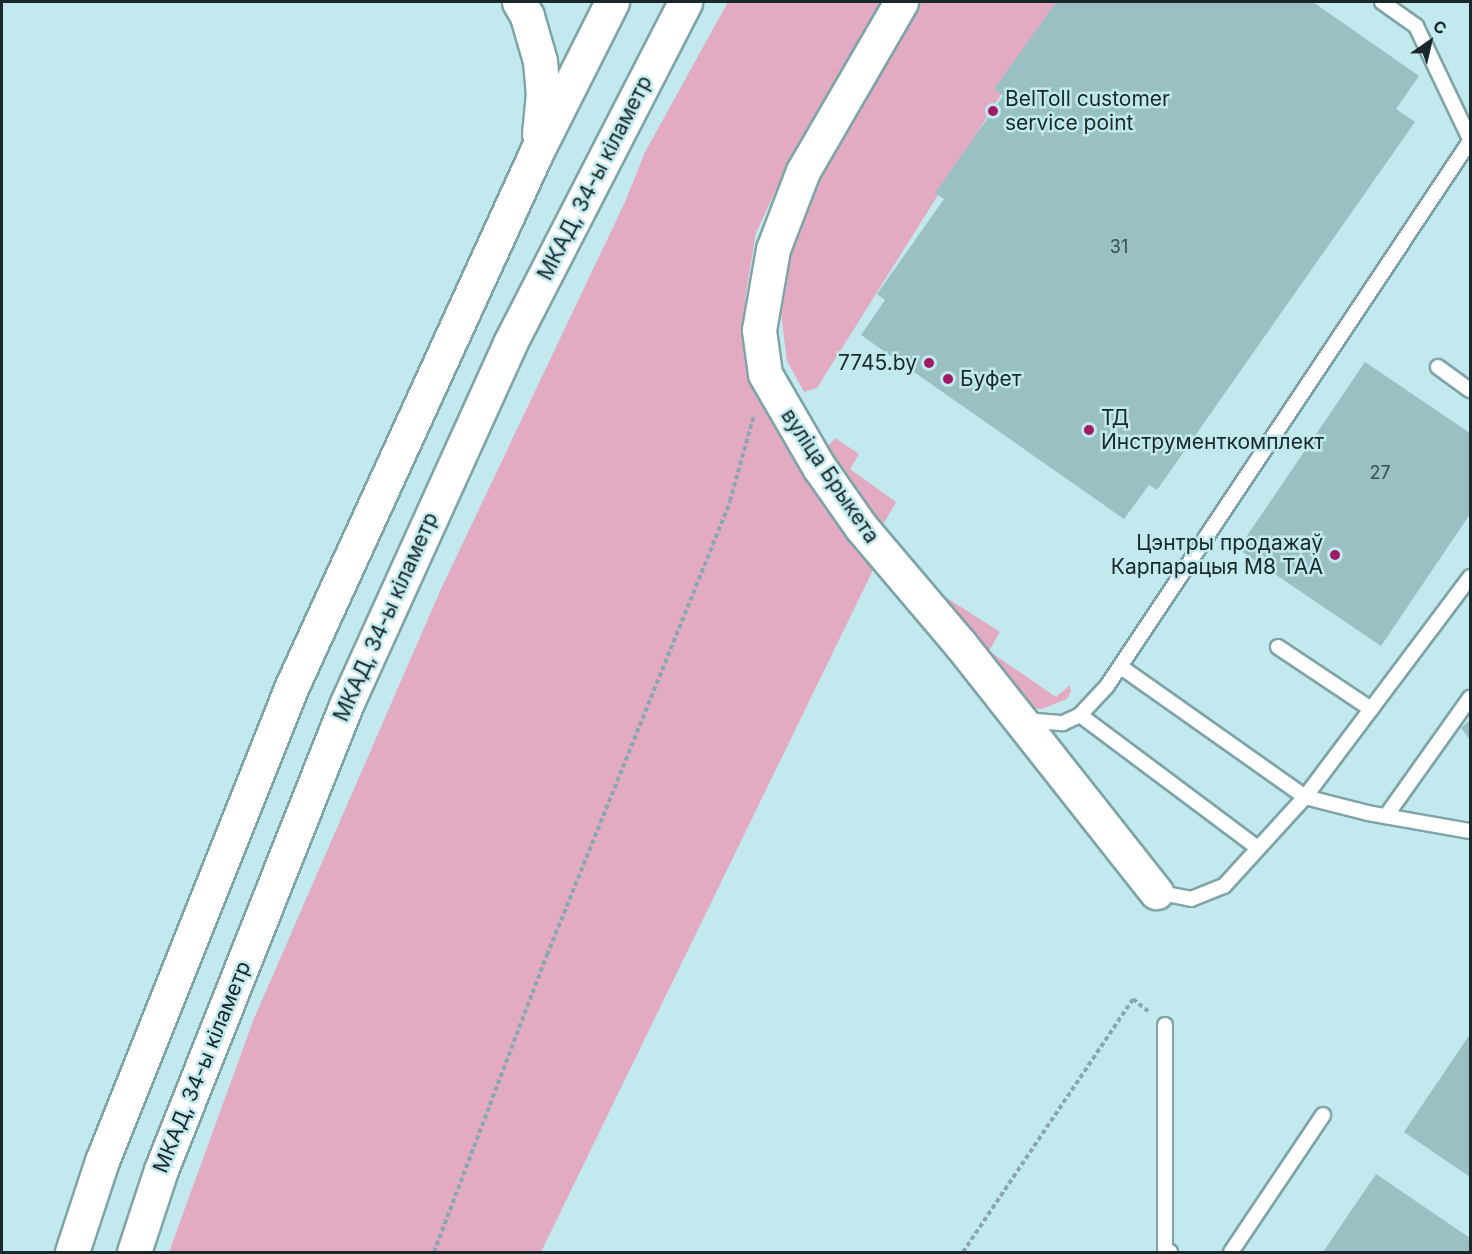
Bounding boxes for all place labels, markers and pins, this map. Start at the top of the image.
place label: BelToll customer service point [1005,86,1170,136]
marker: BelToll customer service point [986,104,1000,118]
place label: 7745.by [838,350,917,376]
marker: 7745.by [922,356,936,370]
place label: Буфет [960,366,1021,392]
marker: Буфет [941,372,955,386]
place label: ТД Инструменткомплект [1101,405,1324,455]
marker: ТД Инструменткомплект [1082,423,1096,437]
place label: Цэнтры продажаў Карпарацыя М8 ТАА [1111,530,1323,580]
marker: Цэнтры продажаў Карпарацыя М8 ТАА [1328,548,1342,562]

